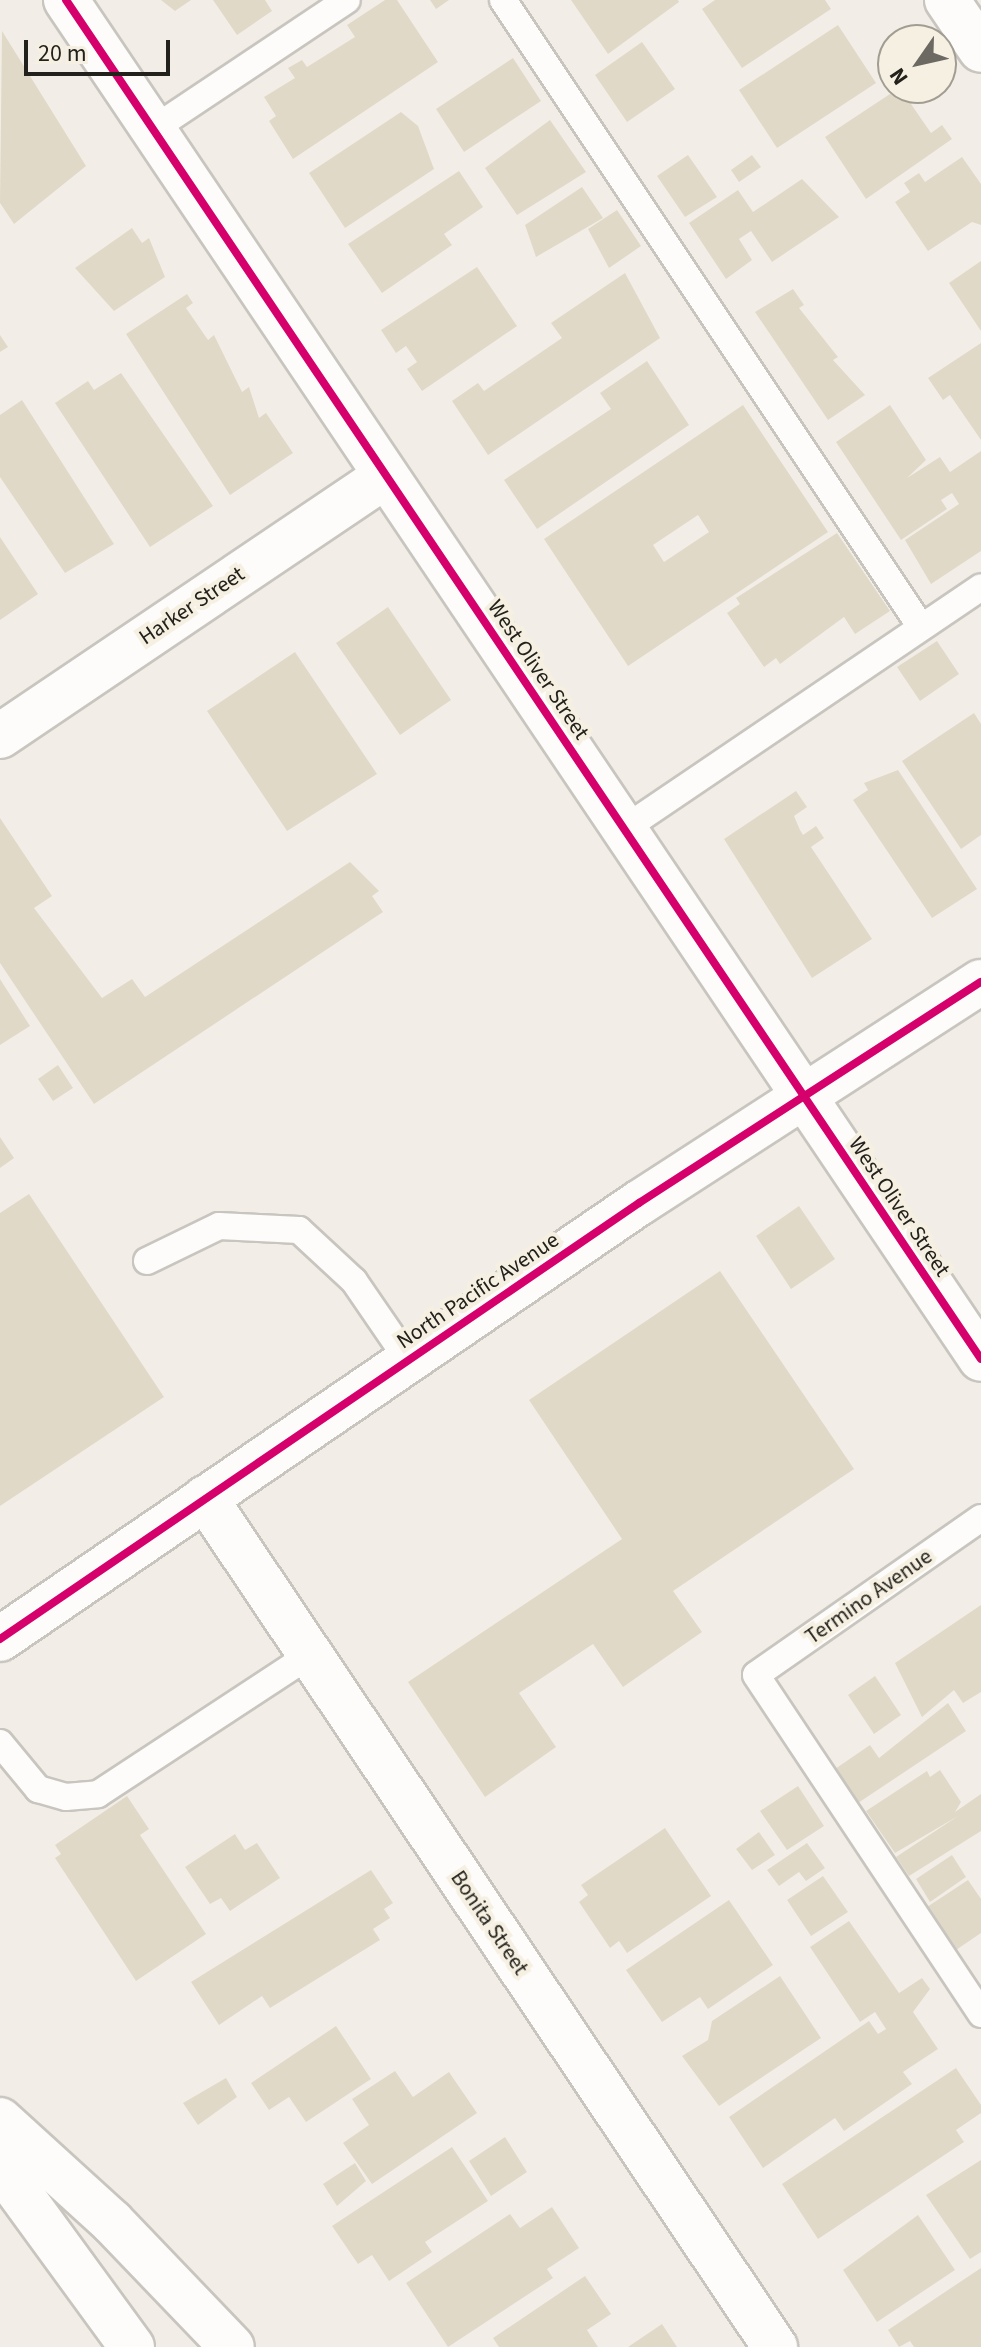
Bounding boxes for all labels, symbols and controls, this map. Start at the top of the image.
scale bar [28,24,174,74]
north arrow [877,24,957,104]
text: 20 m [38,36,87,71]
text: N [881,61,916,91]
street label: Harker Street [134,561,250,651]
street label: West Oliver Street [482,595,594,745]
street label: West Oliver Street [843,1132,955,1282]
street label: North Pacific Avenue [392,1227,564,1355]
street label: Termino Avenue [801,1544,937,1650]
street label: Bonita Street [445,1866,533,1980]

